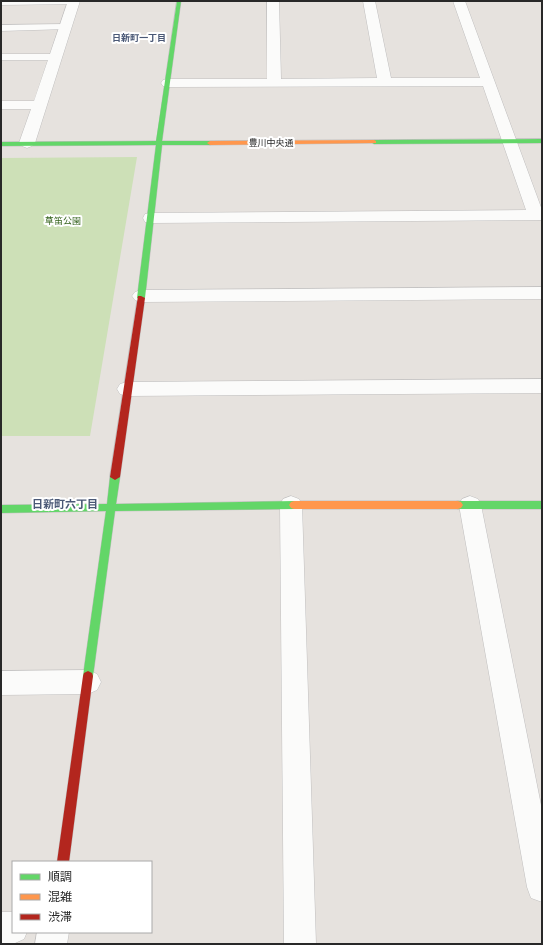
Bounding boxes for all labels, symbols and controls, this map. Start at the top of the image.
district label: 日新町一丁目 [112,32,166,44]
street label: 豊川中央通 [248,137,294,149]
park label: 草笛公園 [45,215,81,227]
district label: 日新町六丁目 [32,497,98,512]
legend [12,861,152,933]
text: 順調 [48,869,72,885]
text: 混雑 [48,889,72,905]
text: 渋滞 [48,909,72,925]

